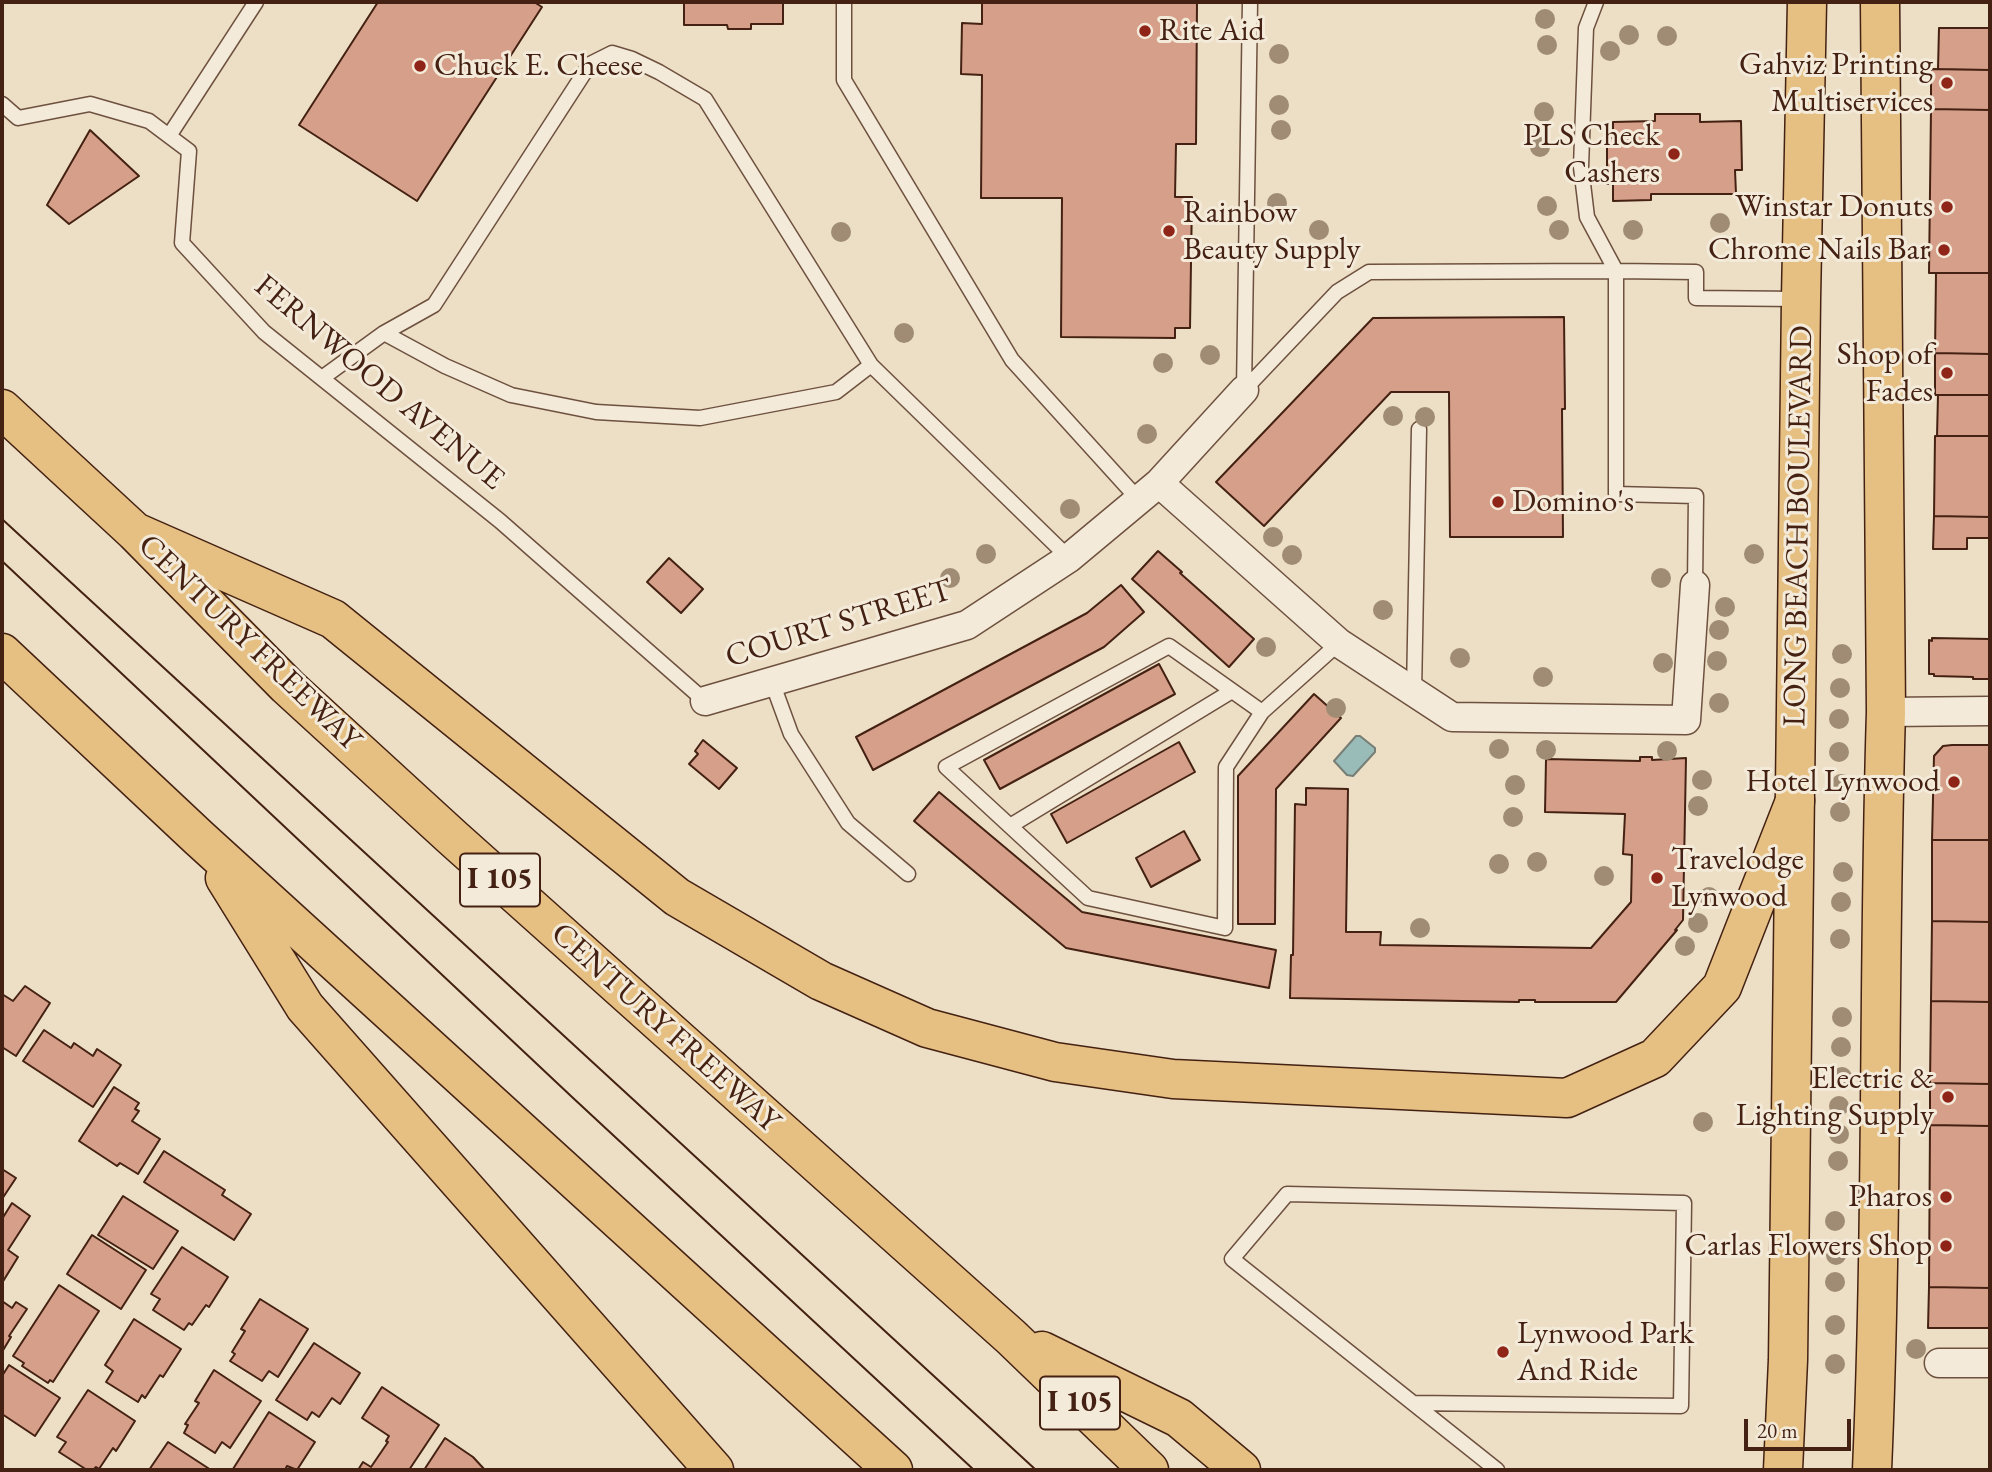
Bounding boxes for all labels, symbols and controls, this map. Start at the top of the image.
place label: Rite Aid [1159,12,1265,50]
marker: Rite Aid [1137,23,1153,39]
place label: Gahviz Printing Multiservices [1739,46,1933,121]
place label: Chuck E. Cheese [434,47,643,85]
marker: Chuck E. Cheese [412,58,428,74]
marker: Gahviz Printing Multiservices [1939,75,1955,91]
place label: PLS Check Cashers [1523,117,1660,192]
marker: PLS Check Cashers [1666,146,1682,162]
place label: Winstar Donuts [1735,188,1933,226]
place label: Rainbow Beauty Supply [1183,194,1361,269]
marker: Winstar Donuts [1939,199,1955,215]
marker: Rainbow Beauty Supply [1161,223,1177,239]
place label: Chrome Nails Bar [1708,231,1930,269]
marker: Chrome Nails Bar [1936,242,1952,258]
street label: FERNWOOD AVENUE [246,267,512,499]
street label: LONG BEACH BOULEVARD [1776,325,1822,727]
place label: Shop of Fades [1837,336,1933,411]
marker: Shop of Fades [1939,365,1955,381]
place label: Domino's [1512,483,1634,521]
marker: Domino's [1490,494,1506,510]
street label: CENTURY FREEWAY [130,527,368,759]
street label: COURT STREET [721,571,957,677]
place label: Hotel Lynwood [1745,763,1940,801]
marker: Hotel Lynwood [1946,774,1962,790]
place label: Travelodge Lynwood [1671,841,1804,916]
road number: I 105 [460,853,540,906]
marker: Travelodge Lynwood [1649,870,1665,886]
street label: CENTURY FREEWAY [543,915,787,1141]
place label: Electric & Lighting Supply [1736,1060,1934,1135]
marker: Electric & Lighting Supply [1940,1089,1956,1105]
place label: Pharos [1848,1178,1932,1216]
marker: Pharos [1938,1189,1954,1205]
place label: Carlas Flowers Shop [1684,1227,1932,1265]
marker: Carlas Flowers Shop [1938,1238,1954,1254]
place label: Lynwood Park And Ride [1517,1315,1694,1390]
marker: Lynwood Park And Ride [1495,1344,1511,1360]
road number: I 105 [1040,1376,1120,1429]
scale bar [1747,1406,1854,1450]
text: 20 m [1757,1417,1798,1444]

